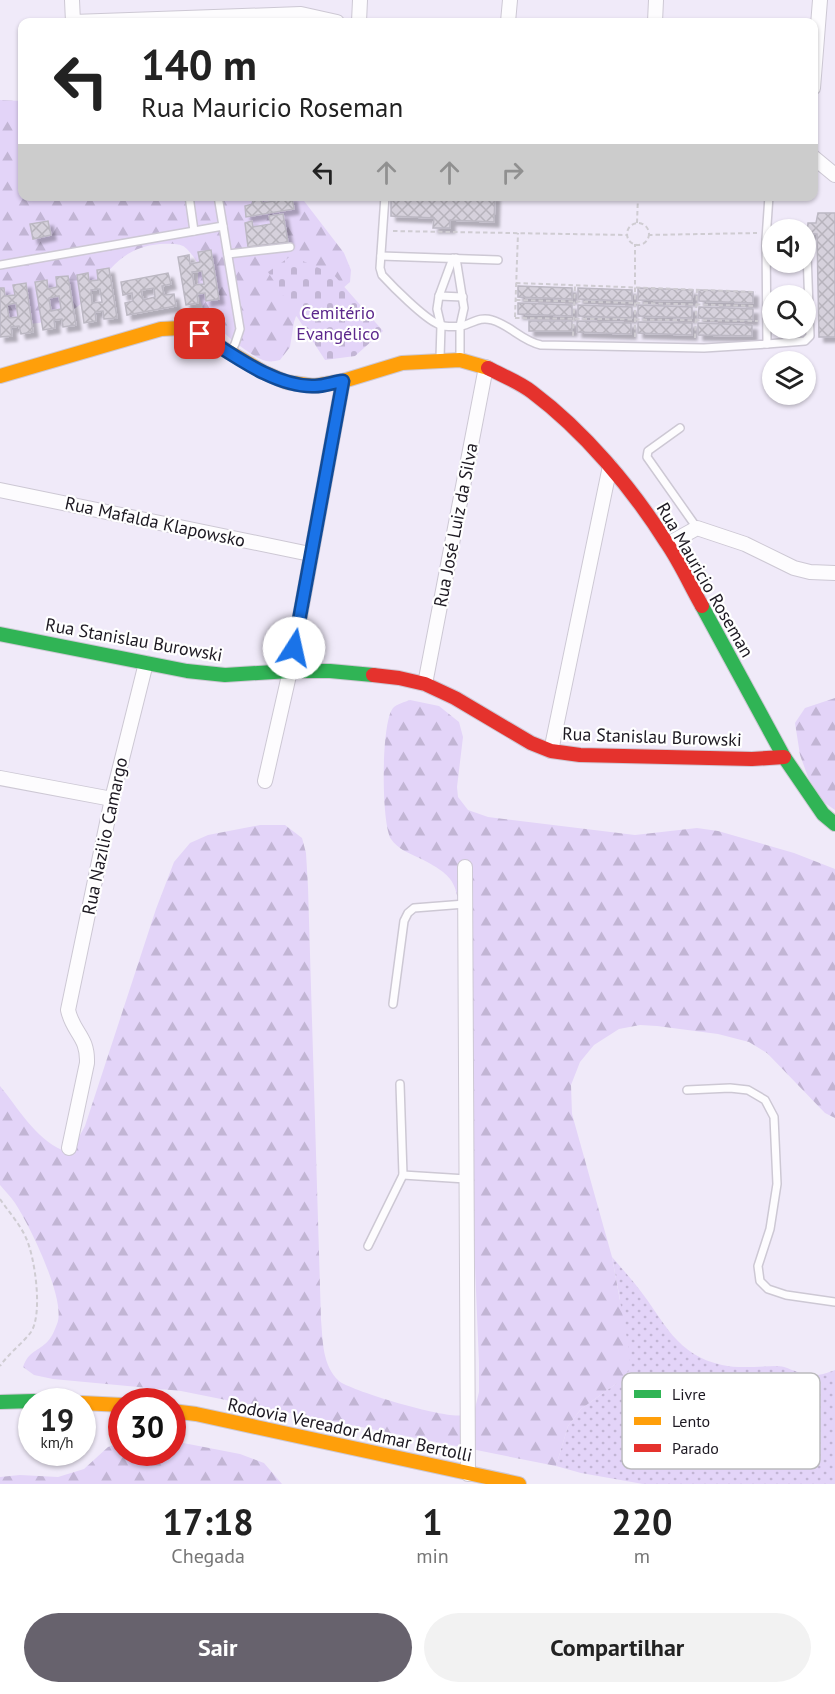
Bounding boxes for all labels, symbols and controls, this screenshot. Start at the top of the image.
text: 140 m [141,37,257,92]
icon: left [42,42,120,120]
text: Rua Mauricio Roseman [141,90,403,124]
icon: left [307,156,340,189]
icon: ahead [370,156,403,189]
icon: ahead [433,156,466,189]
icon: right [496,156,529,189]
map controls [762,219,816,405]
button: sound [762,219,816,273]
button: search [762,285,816,339]
park label: Cemitério Evangélico [296,301,380,345]
pin [174,308,225,359]
icon: arrive [183,317,216,350]
button: layers [762,351,816,405]
street label: Rua José Luiz da Silva [428,441,483,609]
street label: Rua Mafalda Klapowsko [63,491,247,552]
street label: Rua Mauricio Roseman [652,498,759,661]
street label: Rua Stanislau Burowski [44,613,224,666]
position arrow [262,616,326,680]
street label: Rua Stanislau Burowski [562,722,742,751]
street label: Rua Nazilio Camargo [77,755,132,917]
legend [622,1373,820,1469]
text: Livre [672,1384,706,1404]
speed limit sign: 30 [108,1388,186,1466]
street label: Rodovia Vereador Admar Bertolli [226,1392,474,1467]
text: 19 [40,1400,74,1439]
text: Lento [672,1411,710,1431]
text: km/h [41,1433,73,1452]
text: Parado [672,1438,719,1458]
text: 17:18 [162,1498,254,1545]
text: 1 [422,1498,443,1545]
text: 220 [611,1498,673,1545]
text: Chegada [171,1543,245,1569]
text: min [416,1543,449,1569]
text: m [634,1543,650,1569]
button: Sair [24,1613,412,1682]
button: Compartilhar [424,1613,811,1682]

